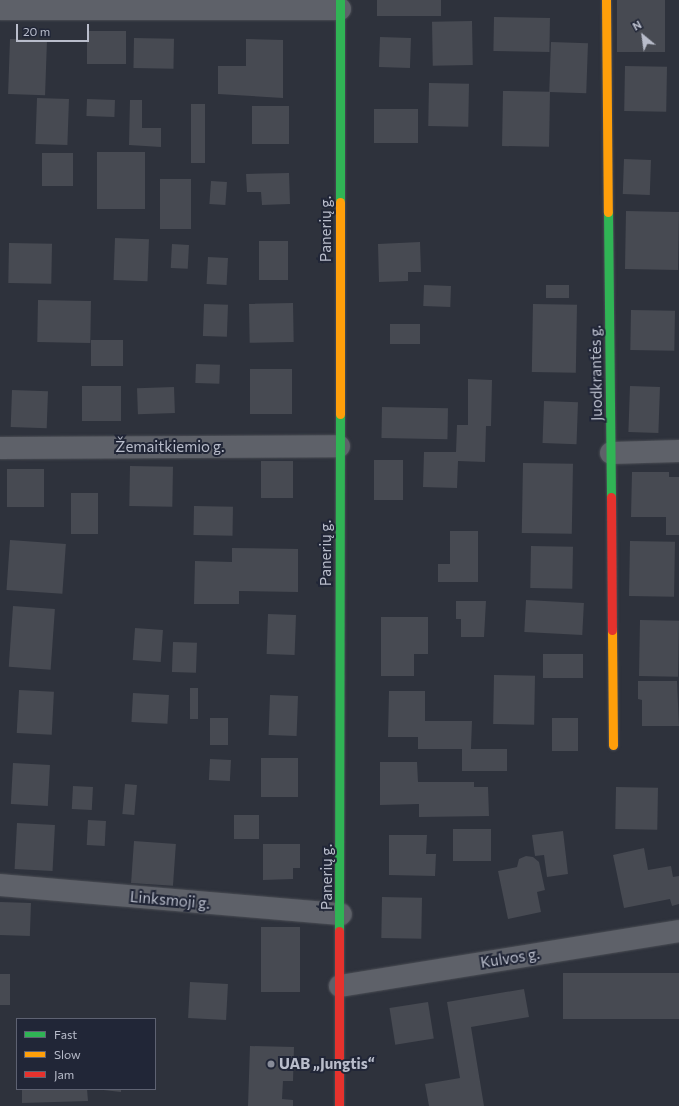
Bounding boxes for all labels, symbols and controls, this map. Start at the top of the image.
scale bar [18,16,91,42]
north arrow [623,16,663,56]
text: N [630,17,644,33]
text: 20 m [23,24,50,38]
street label: Panerių g. [317,196,335,262]
street label: Juodkrantės g. [586,325,606,421]
street label: Žemaitkiemio g. [115,438,225,456]
street label: Panerių g. [317,520,335,586]
street label: Panerių g. [318,844,336,910]
street label: Linksmoji g. [129,888,211,912]
street label: Kulvos g. [479,944,541,972]
legend [16,1018,156,1090]
text: Fast [54,1027,77,1041]
text: Slow [54,1047,81,1061]
place label: UAB „Jungtis“ [279,1055,375,1073]
marker: UAB „Jungtis“ [266,1059,276,1069]
text: Jam [54,1067,74,1081]

